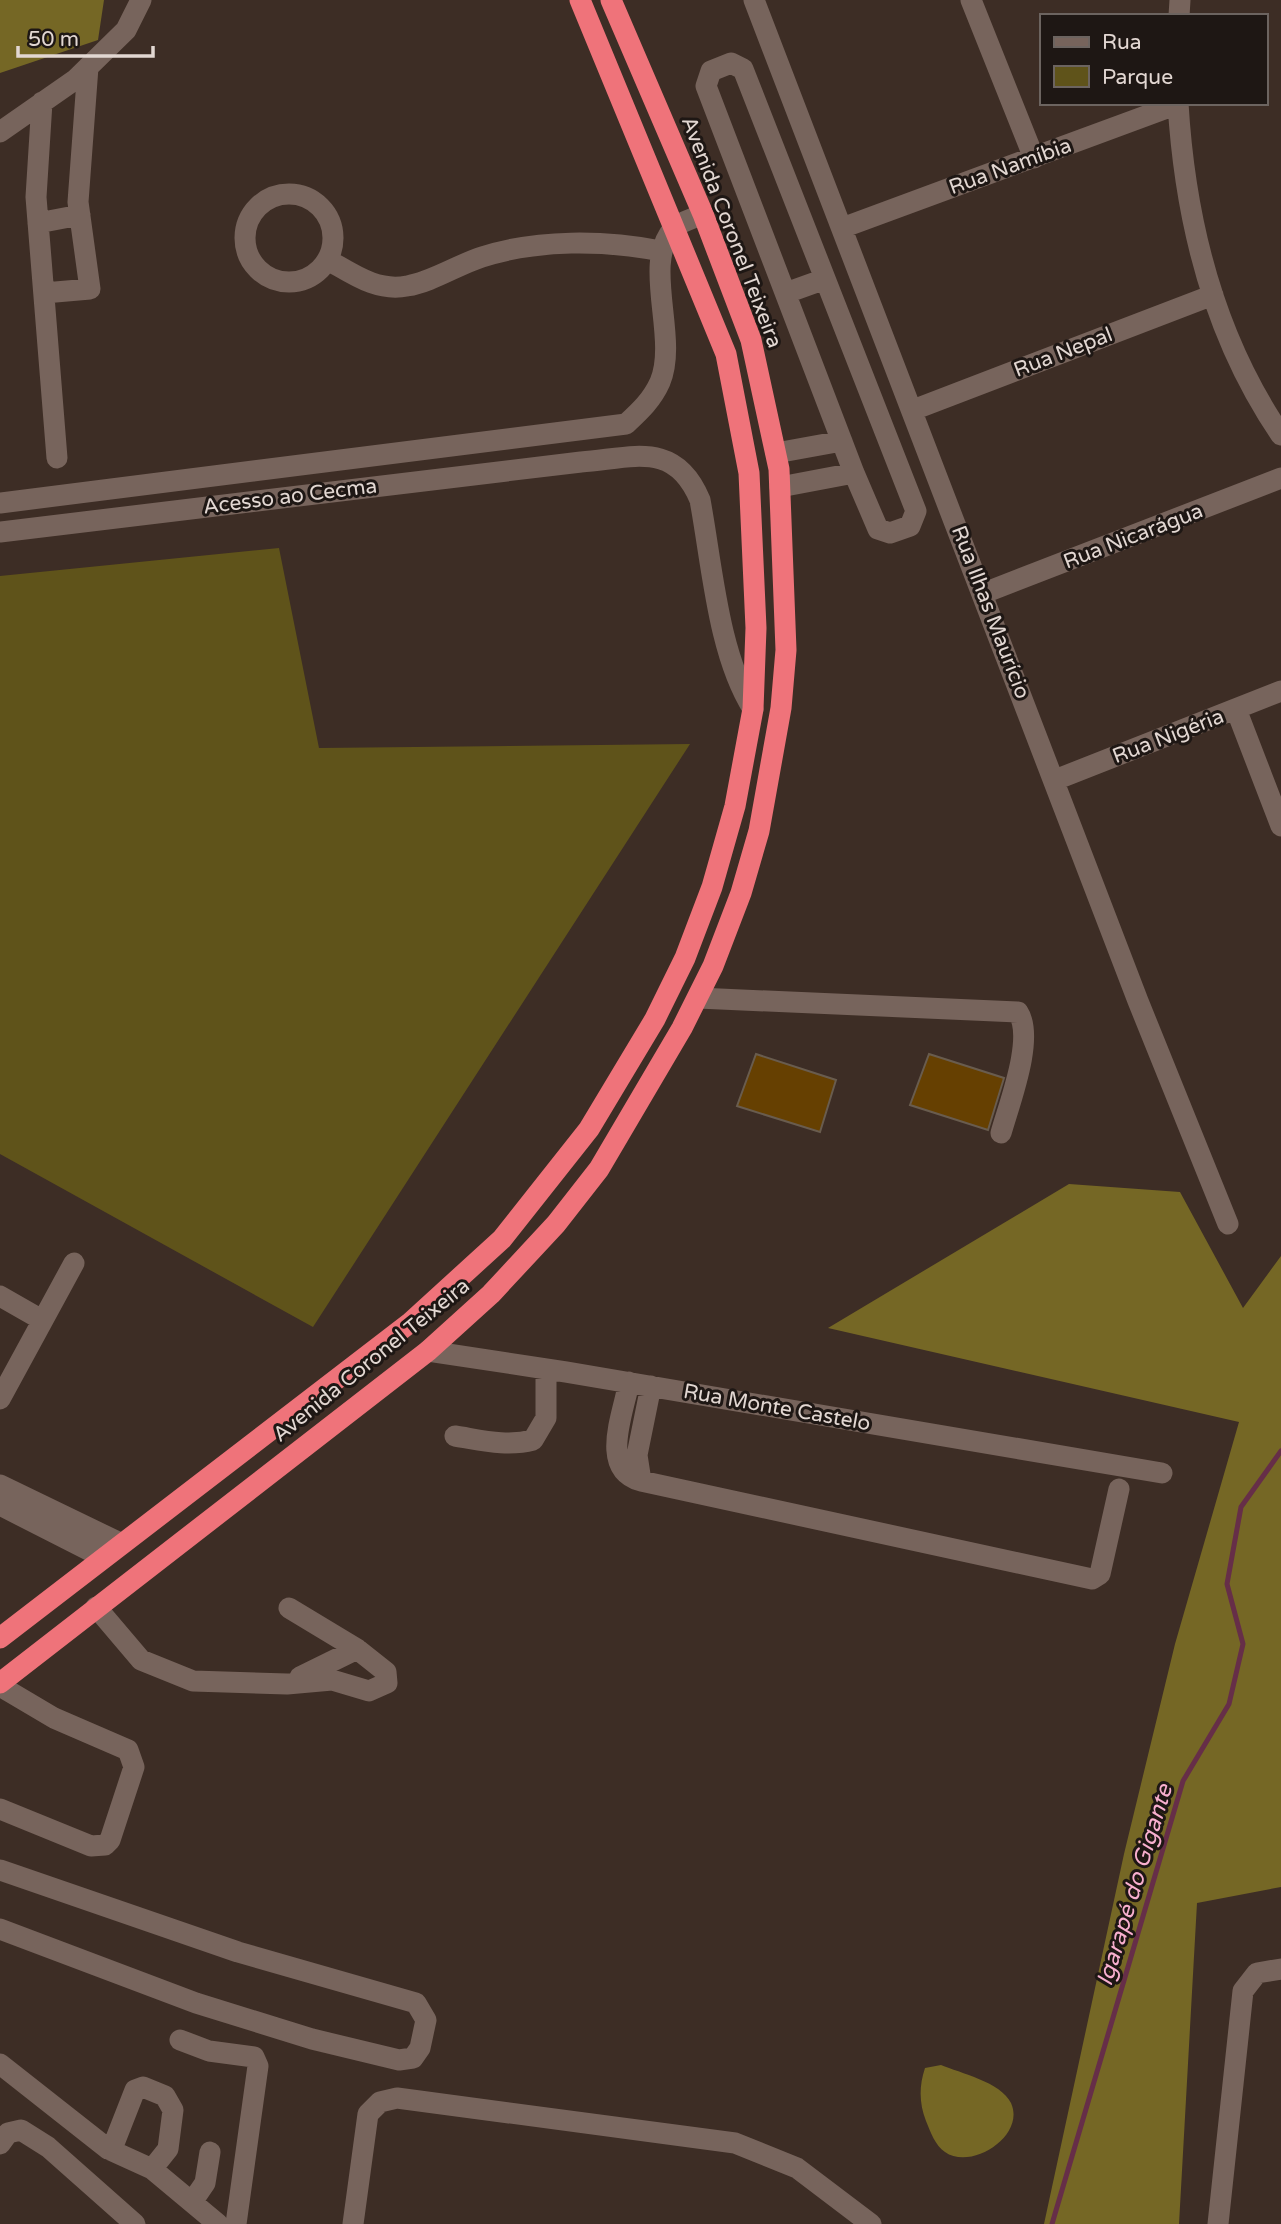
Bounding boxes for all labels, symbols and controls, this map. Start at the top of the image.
scale bar [18,14,152,58]
legend [1040,14,1267,105]
text: 50 m [28,27,79,52]
text: Rua [1102,30,1142,55]
text: Parque [1102,65,1173,90]
street label: Avenida Coronel Teixeira [676,113,787,351]
street label: Rua Namíbia [946,133,1075,200]
street label: Rua Nepal [1010,322,1116,383]
street label: Acesso ao Cecma [202,473,379,520]
street label: Rua Nicarágua [1060,498,1207,575]
street label: Rua Ilhas Maurício [946,522,1035,702]
street label: Rua Nigéria [1109,704,1227,769]
street label: Avenida Coronel Teixeira [268,1273,475,1447]
street label: Rua Monte Castelo [681,1379,872,1436]
water label: Igarapé do Gigante [1091,1779,1180,1989]

